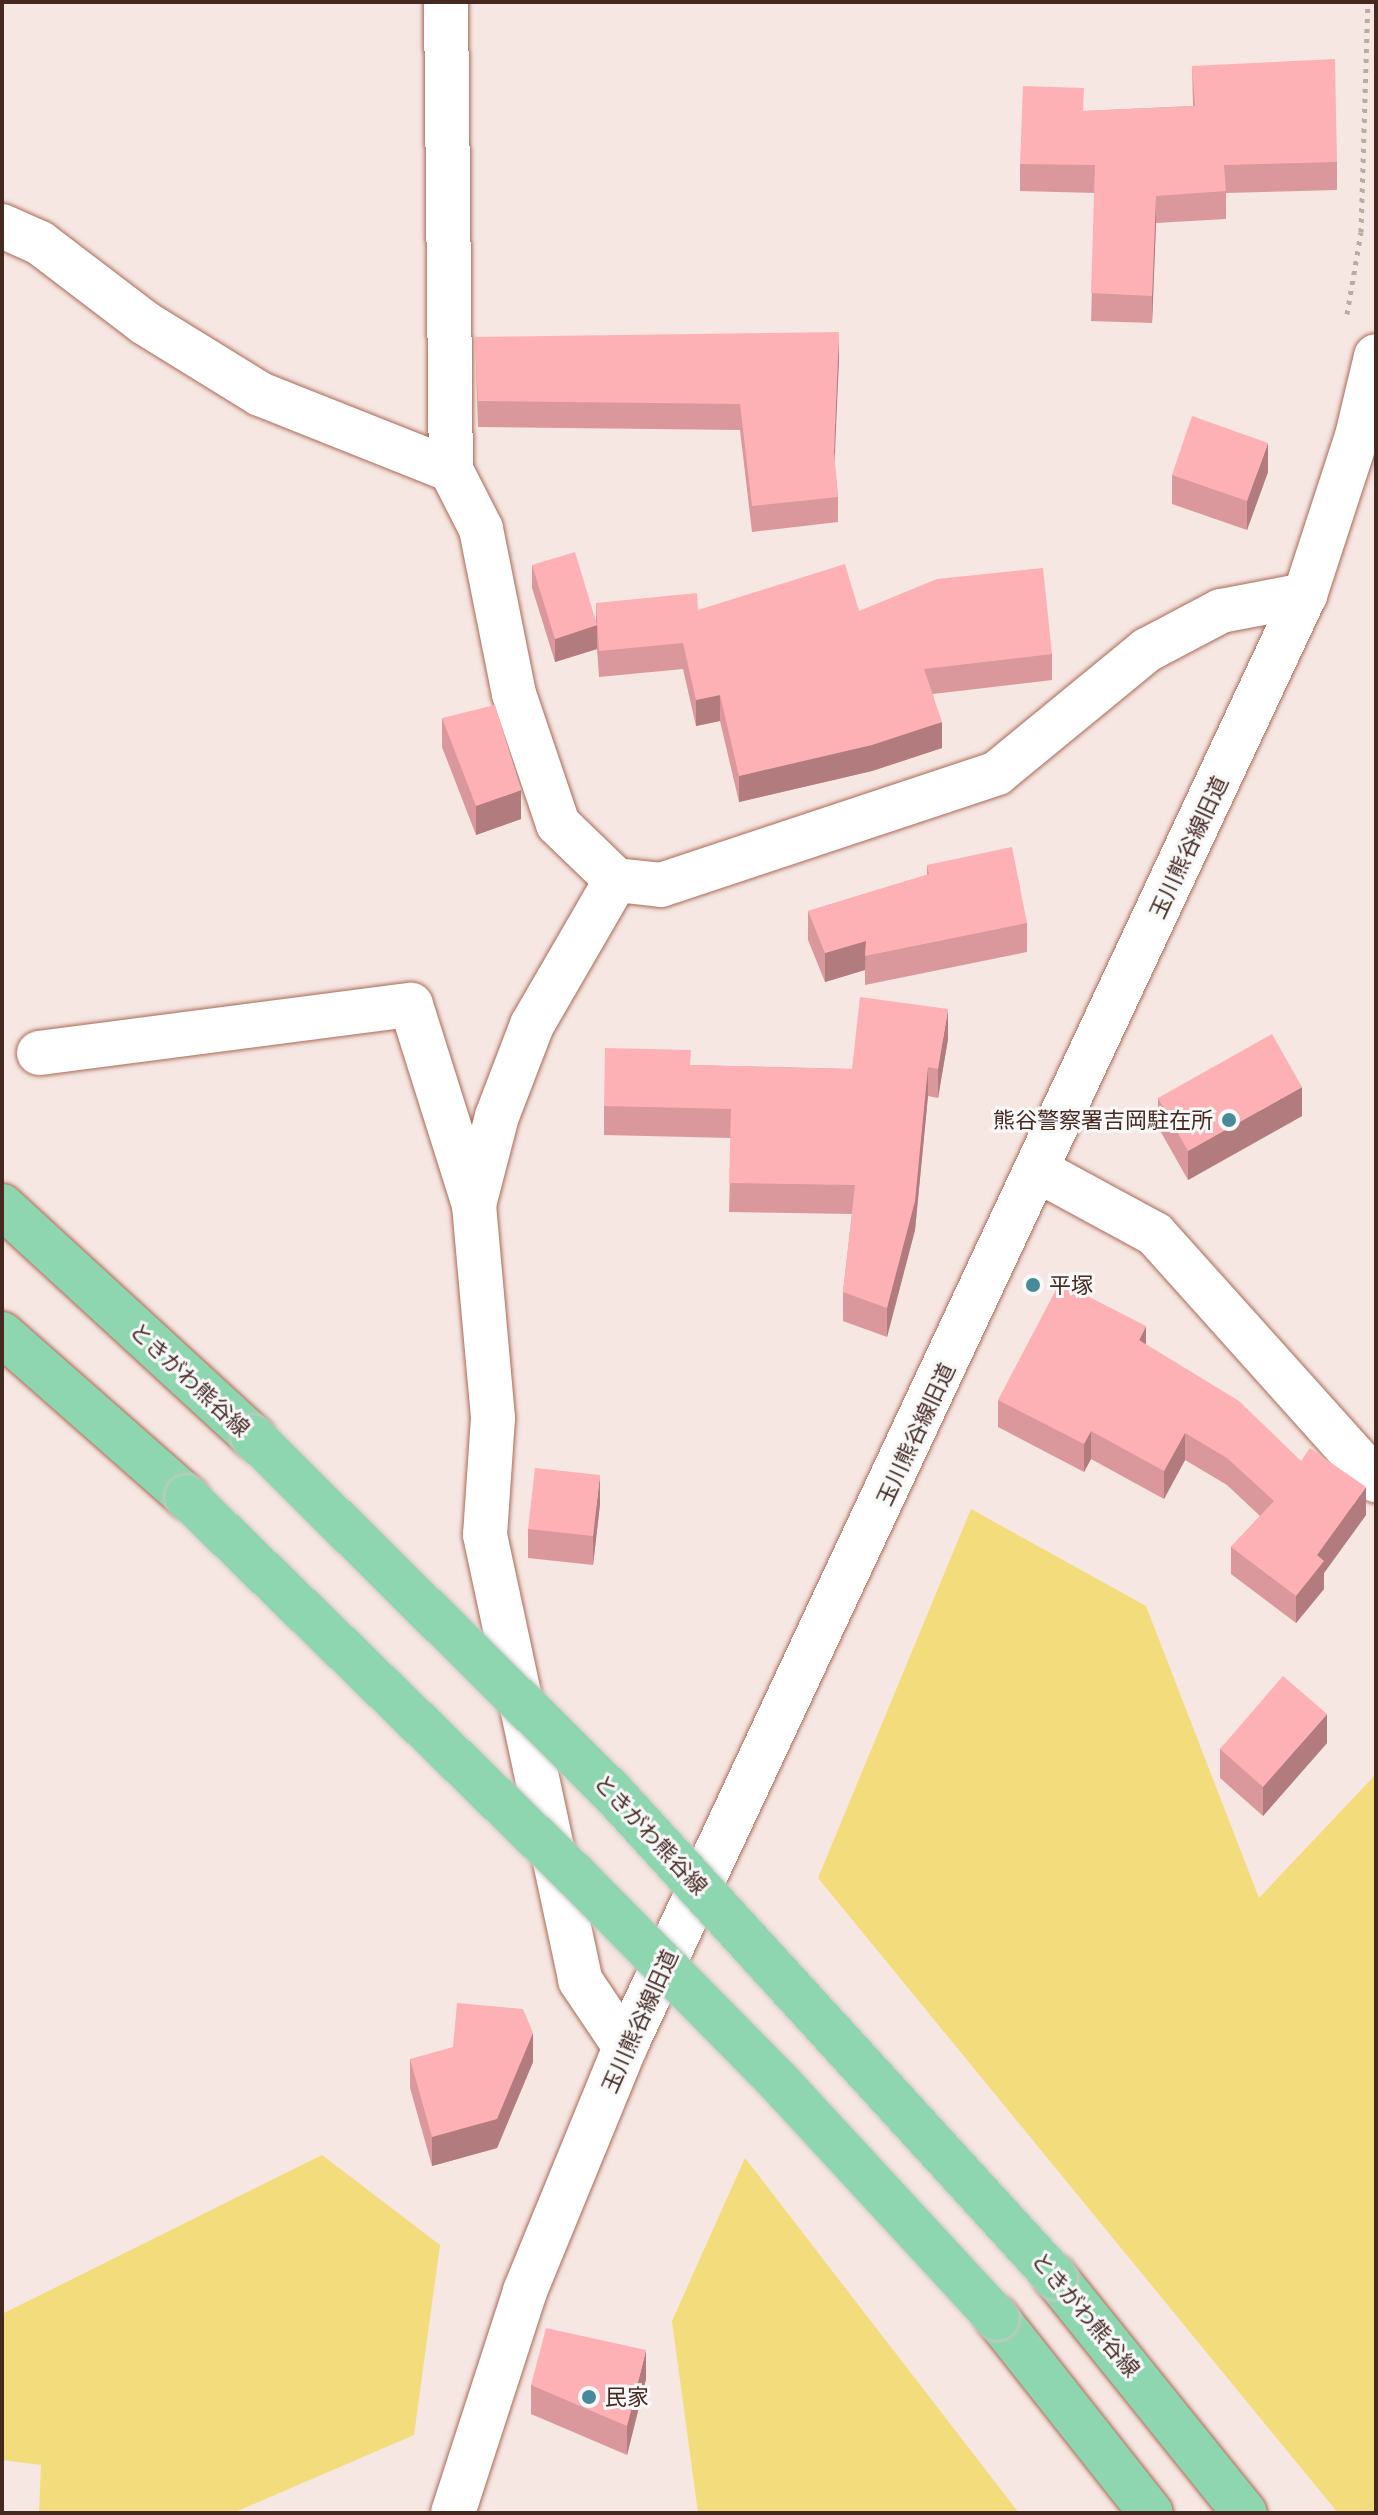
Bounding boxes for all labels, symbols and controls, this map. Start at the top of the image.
street label: 玉川熊谷線旧道 [1143,772,1233,922]
place label: 熊谷警察署吉岡駐在所 [993,1107,1213,1133]
marker: 熊谷警察署吉岡駐在所 [1220,1111,1238,1129]
place label: 平塚 [1049,1272,1093,1298]
marker: 平塚 [1024,1276,1042,1294]
street label: ときがわ熊谷線 [125,1317,255,1441]
street label: 玉川熊谷線旧道 [870,1359,960,1509]
street label: ときがわ熊谷線 [589,1769,713,1899]
street label: 玉川熊谷線旧道 [596,1945,682,2097]
street label: ときがわ熊谷線 [1026,2247,1146,2381]
place label: 民家 [605,2384,649,2410]
marker: 民家 [580,2388,598,2406]

